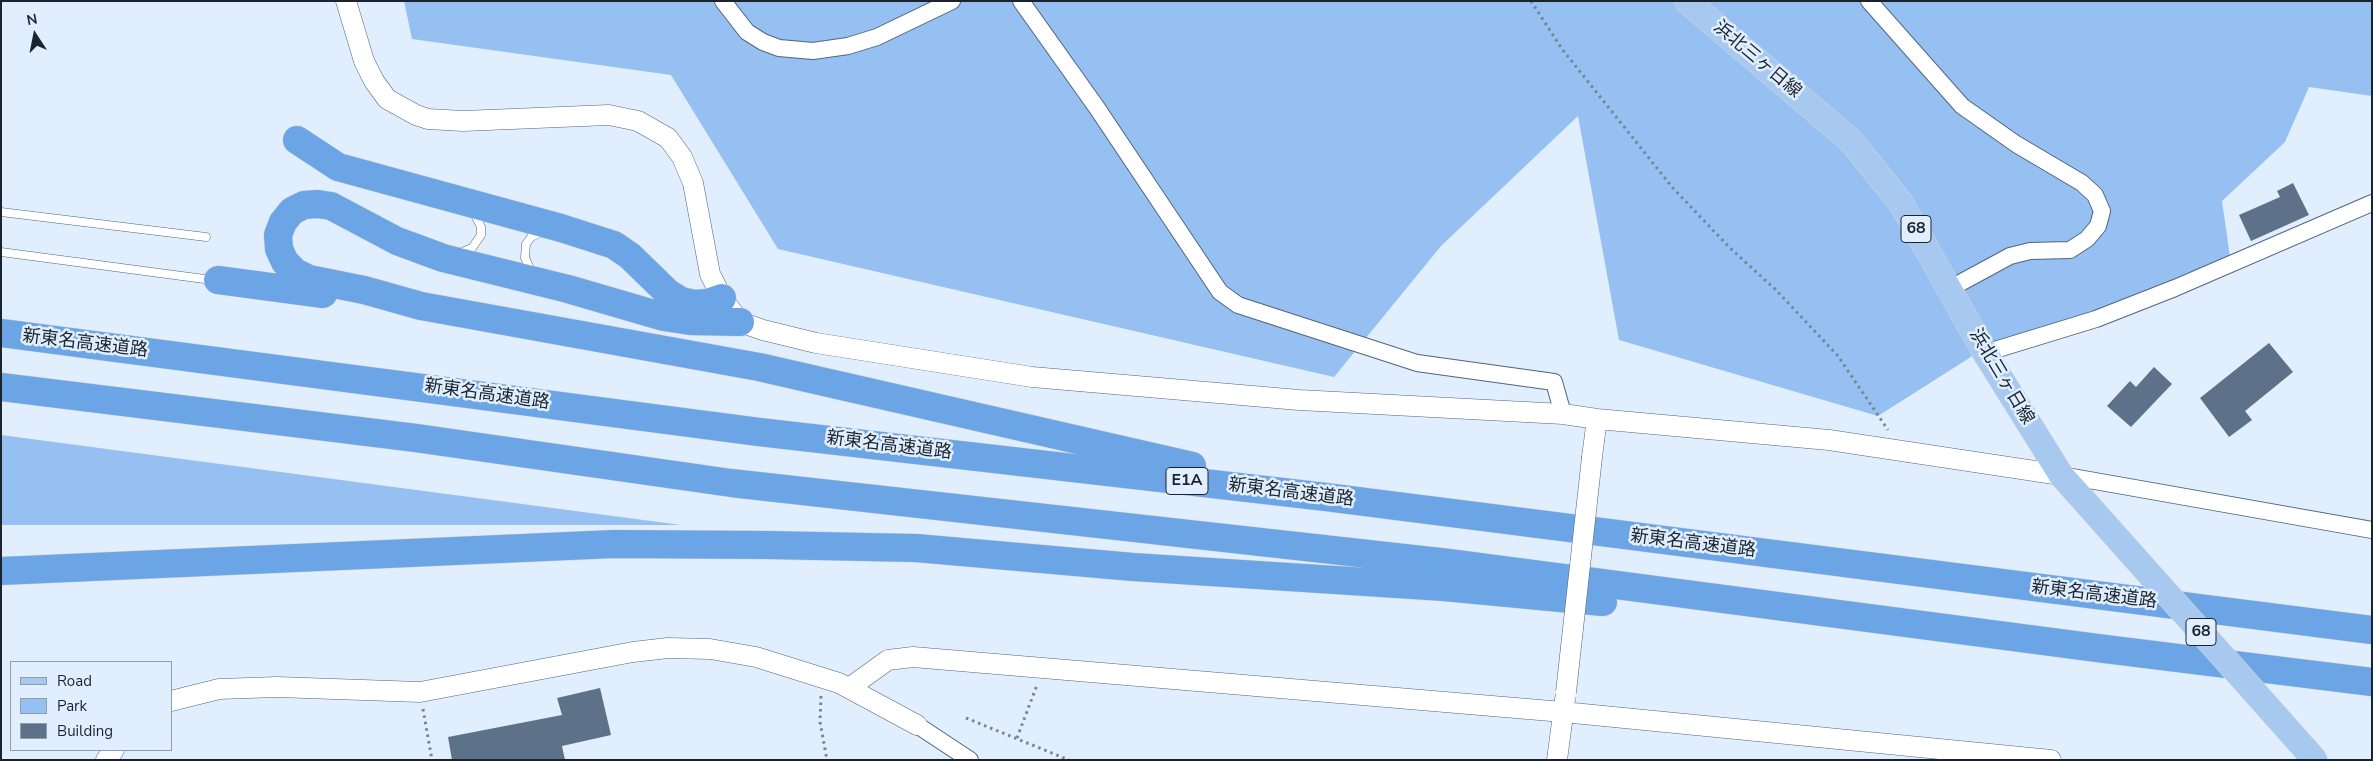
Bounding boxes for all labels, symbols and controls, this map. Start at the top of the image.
text: N [25,9,39,30]
north arrow [10,10,60,60]
street label: 浜北三ヶ日線 [1709,17,1805,103]
road number: 68 [1901,215,1931,242]
street label: 浜北三ヶ日線 [1964,325,2038,429]
street label: 新東名高速道路 [21,326,149,362]
street label: 新東名高速道路 [423,376,551,414]
street label: 新東名高速道路 [825,428,953,464]
road number: E1A [1166,468,1208,494]
street label: 新東名高速道路 [1227,475,1355,511]
street label: 新東名高速道路 [1629,526,1757,562]
street label: 新東名高速道路 [2030,577,2158,613]
road number: 68 [2186,618,2216,646]
legend [10,661,172,751]
text: Road [57,671,92,691]
text: Park [57,696,87,716]
text: Building [57,721,113,741]

